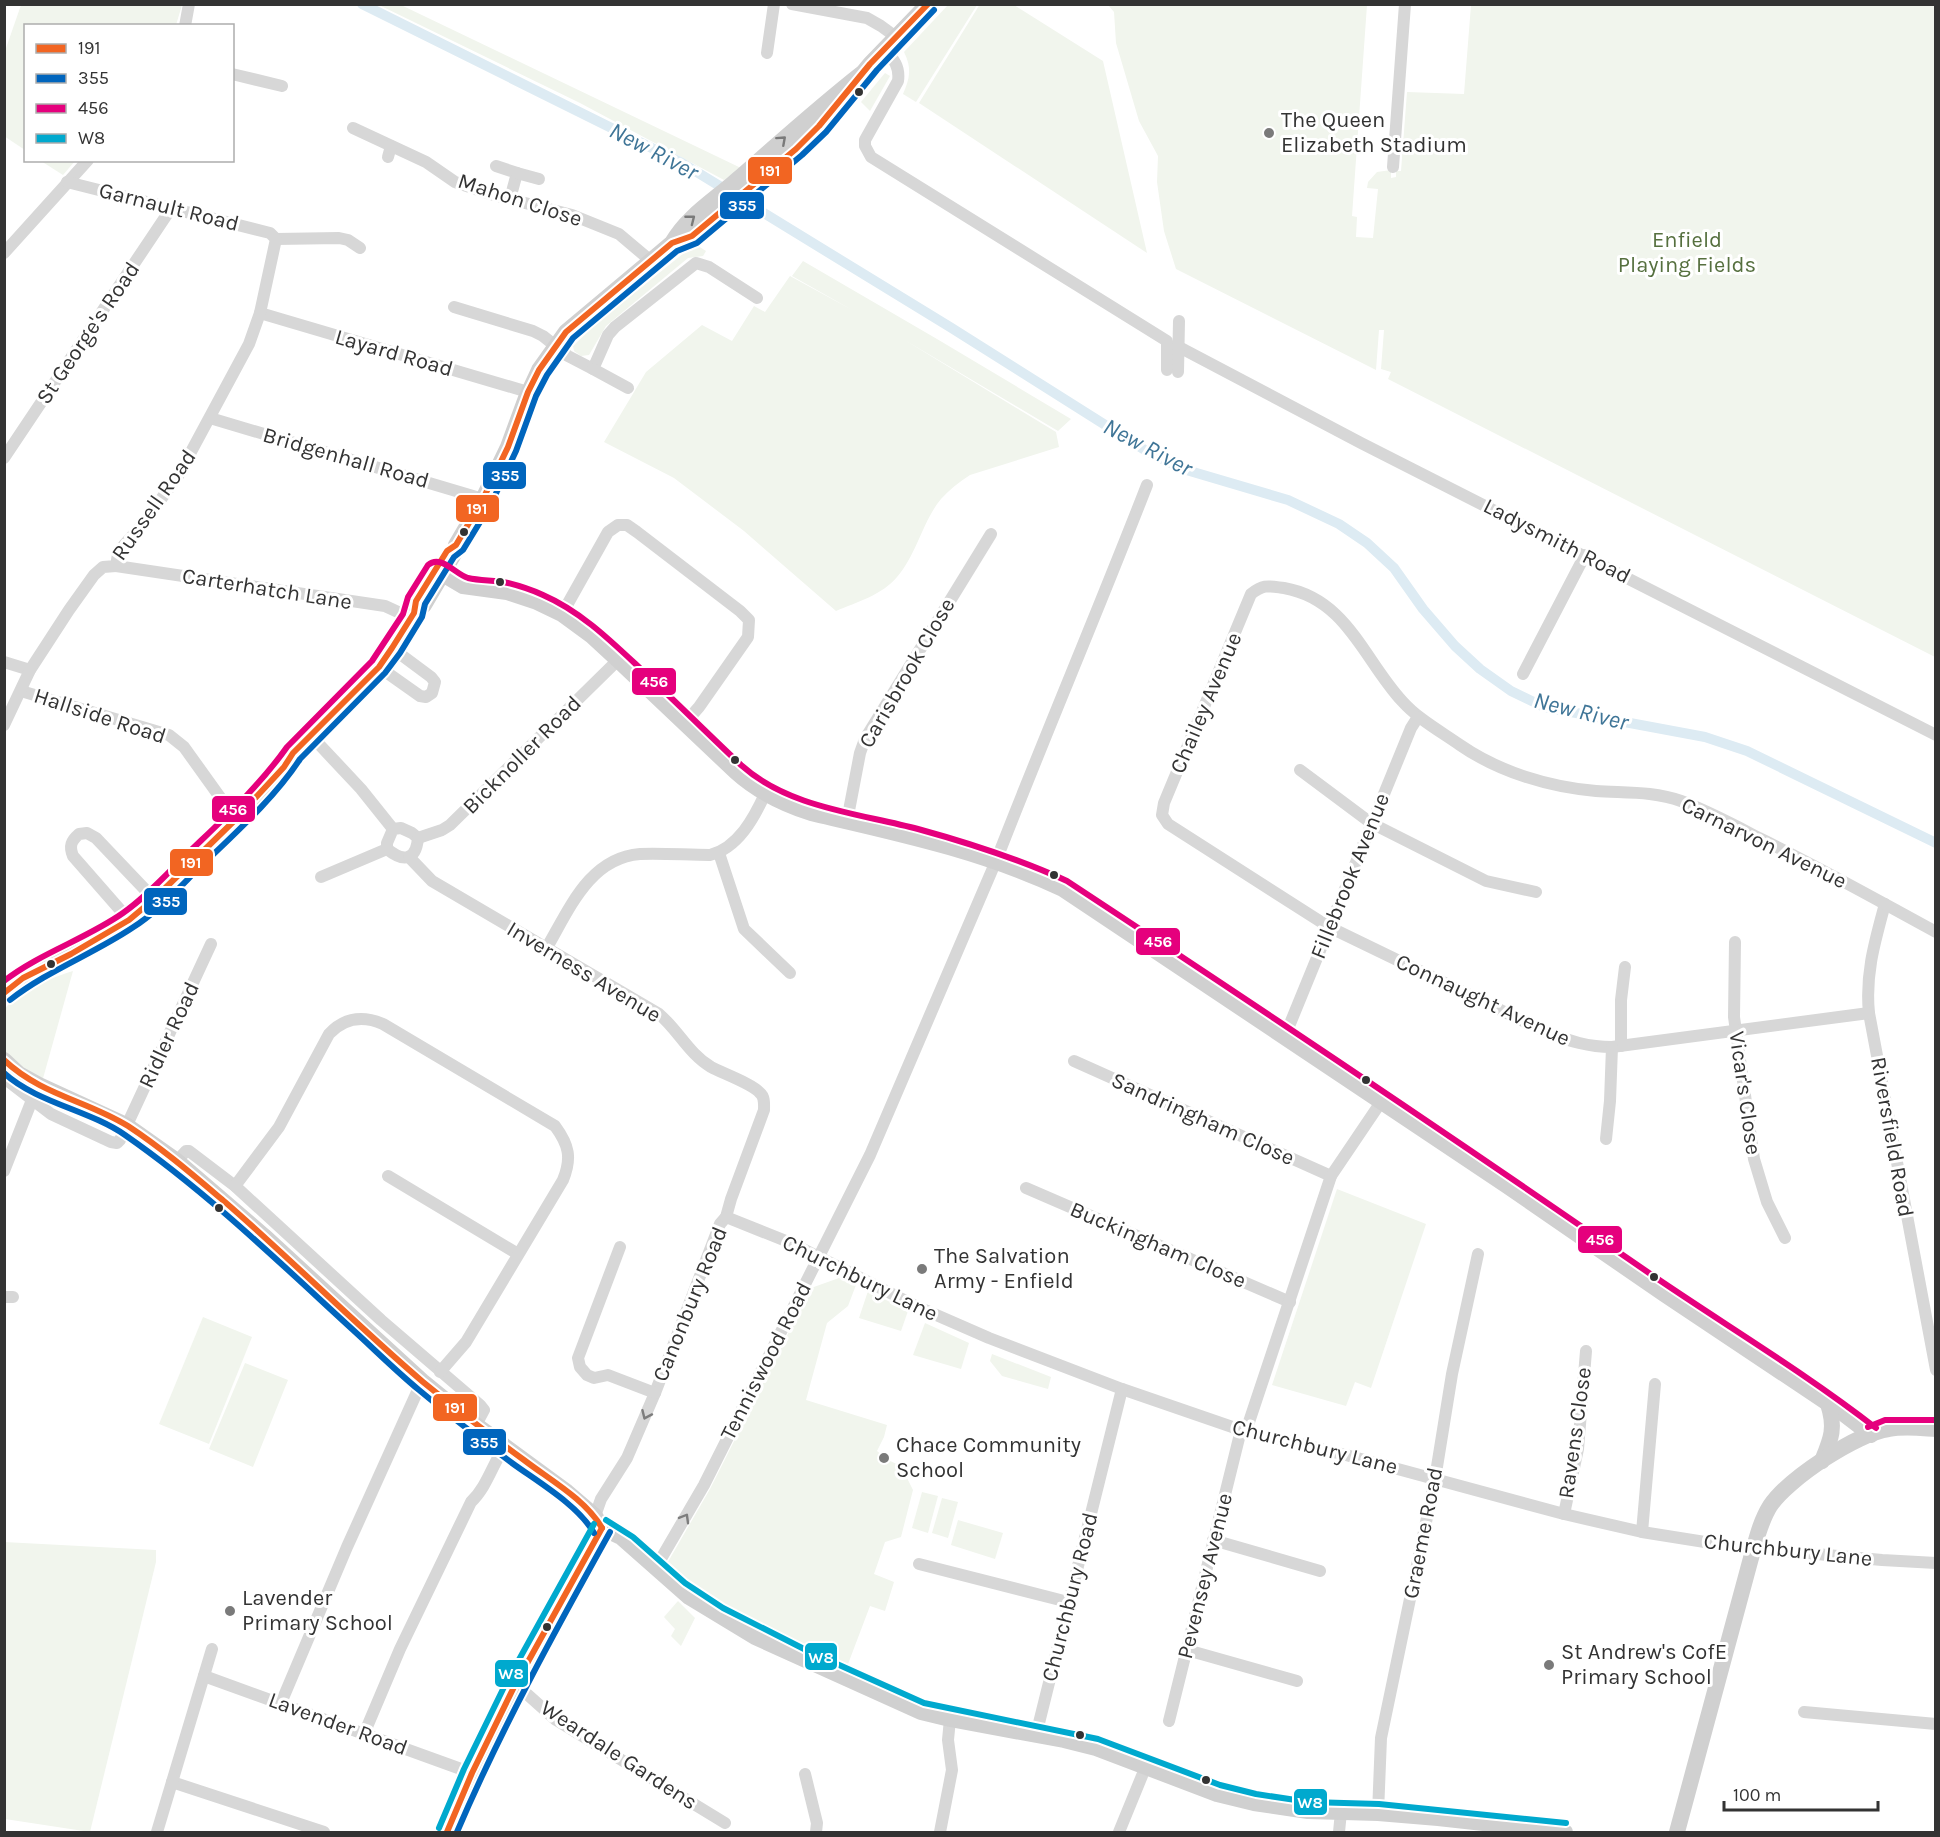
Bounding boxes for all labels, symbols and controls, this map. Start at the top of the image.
legend [24,24,234,162]
text: 191 [78,37,100,59]
text: 355 [78,67,109,89]
unlabelled marker [853,86,865,98]
text: 456 [78,97,109,119]
place label: The Queen Elizabeth Stadium [1281,107,1467,158]
water label: New River [605,116,704,186]
marker: The Queen Elizabeth Stadium [1262,126,1276,140]
text: W8 [78,127,105,149]
one-way arrow [775,136,785,147]
line badge: 191 [747,156,793,185]
text: 191 [759,161,781,180]
street label: Mahon Close [455,168,585,232]
street label: Garnault Road [96,177,242,237]
line badge: 355 [719,191,765,220]
text: 355 [728,196,756,215]
one-way arrow [684,215,695,226]
park label: Enfield Playing Fields [1618,227,1756,278]
street label: St George's Road [31,257,145,409]
street label: Layard Road [332,324,456,382]
water label: New River [1099,412,1198,482]
street label: Bridgenhall Road [260,422,432,494]
street label: Russell Road [106,445,202,565]
line badge: 355 [482,461,527,490]
text: 355 [491,466,519,485]
street label: Ladysmith Road [1479,493,1635,589]
line badge: 191 [455,494,500,523]
text: 191 [466,499,488,518]
unlabelled marker [458,526,470,538]
street label: Carterhatch Lane [180,563,354,615]
unlabelled marker [494,576,506,588]
street label: Carisbrook Close [854,593,960,753]
street label: Chailey Avenue [1165,629,1247,777]
line badge: 456 [631,667,677,696]
text: 456 [640,672,668,691]
street label: Hallside Road [31,682,169,750]
water label: New River [1531,686,1632,736]
street label: Bicknoller Road [457,690,587,820]
unlabelled marker [729,754,741,766]
street label: Fillebrook Avenue [1305,789,1395,963]
street label: Carnarvon Avenue [1677,792,1851,894]
line badge: 456 [211,795,256,823]
text: 456 [219,800,247,819]
line badge: 191 [169,848,214,877]
text: 191 [180,853,202,872]
unlabelled marker [1048,869,1060,881]
line badge: 355 [143,887,188,916]
text: 355 [152,892,180,911]
street label: Inverness Avenue [502,916,666,1028]
line badge: 456 [1135,927,1181,956]
text: 456 [1144,932,1172,951]
street label: Connaught Avenue [1392,948,1574,1052]
unlabelled marker [45,958,57,970]
street label: Ridler Road [133,978,205,1092]
street label: Vicar's Close [1723,1029,1767,1157]
street label: Riversfield Road [1865,1055,1919,1219]
street label: Sandringham Close [1107,1067,1299,1171]
unlabelled marker [1360,1074,1372,1086]
street label: Buckingham Close [1066,1196,1250,1294]
unlabelled marker [213,1202,225,1214]
street label: Canonbury Road [647,1223,733,1385]
line badge: 456 [1577,1225,1623,1254]
street label: Churchbury Lane [778,1229,942,1327]
text: 456 [1586,1230,1614,1249]
place label: The Salvation Army - Enfield [934,1243,1074,1294]
marker: The Salvation Army - Enfield [915,1262,929,1276]
unlabelled marker [1648,1271,1660,1283]
street label: Tenniswood Road [715,1277,817,1445]
street label: Ravens Close [1553,1366,1597,1500]
line badge: 191 [432,1393,478,1422]
text: 191 [444,1398,466,1417]
one-way arrow [641,1409,653,1420]
street label: Churchbury Lane [1230,1414,1400,1480]
line badge: 355 [462,1428,507,1456]
place label: Chace Community School [896,1432,1081,1483]
text: 355 [470,1433,498,1452]
marker: Chace Community School [877,1451,891,1465]
street label: Graeme Road [1398,1465,1448,1601]
street label: Pevensey Avenue [1172,1490,1238,1662]
street label: Churchbury Road [1036,1510,1104,1684]
one-way arrow [677,1514,689,1524]
street label: Churchbury Lane [1702,1528,1874,1572]
place label: Lavender Primary School [242,1585,393,1636]
marker: Lavender Primary School [223,1604,237,1618]
unlabelled marker [541,1621,553,1633]
place label: St Andrew's CofE Primary School [1561,1639,1727,1690]
line badge: W8 [804,1642,838,1671]
text: W8 [808,1648,834,1667]
marker: St Andrew's CofE Primary School [1542,1658,1556,1672]
line badge: W8 [494,1659,529,1688]
text: W8 [498,1664,524,1683]
street label: Lavender Road [265,1687,411,1761]
street label: Weardale Gardens [536,1695,702,1815]
unlabelled marker [1074,1729,1086,1741]
unlabelled marker [1200,1774,1212,1786]
scale bar [1724,1774,1878,1812]
text: 100 m [1733,1784,1781,1806]
line badge: W8 [1293,1788,1328,1816]
text: W8 [1297,1793,1323,1812]

